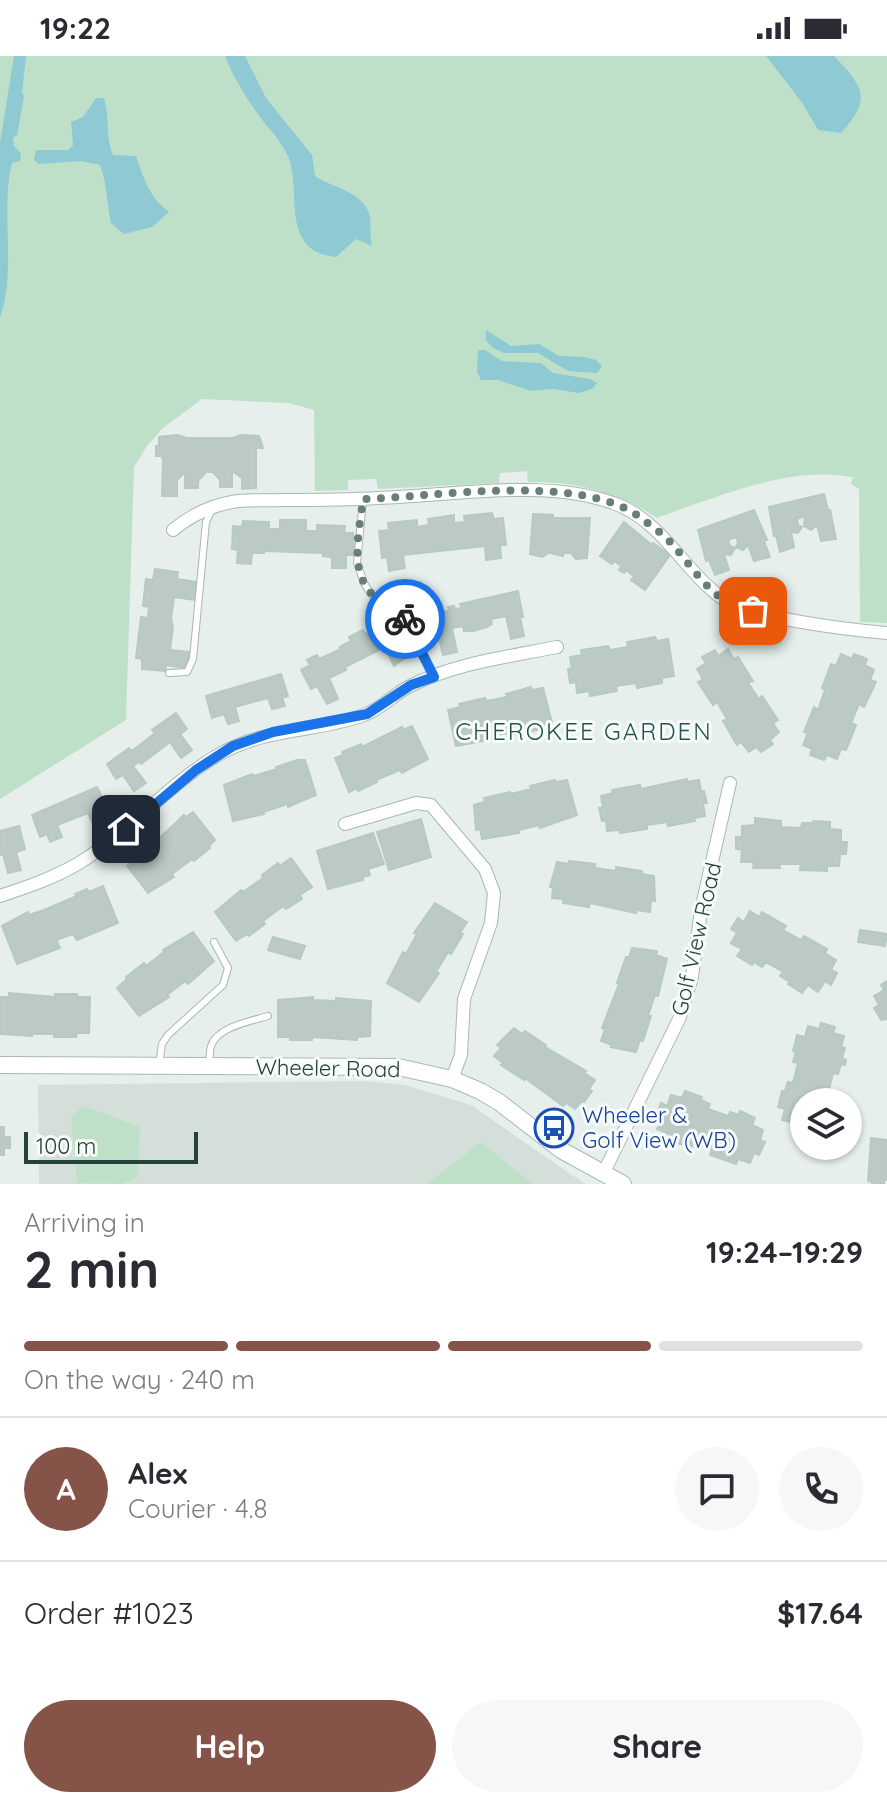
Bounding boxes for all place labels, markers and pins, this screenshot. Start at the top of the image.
pin [719,577,787,645]
pin [92,795,160,863]
place label: Wheeler & Golf View (WB) [582,1101,736,1154]
bus stop icon: Wheeler & Golf View (WB) [533,1107,575,1149]

